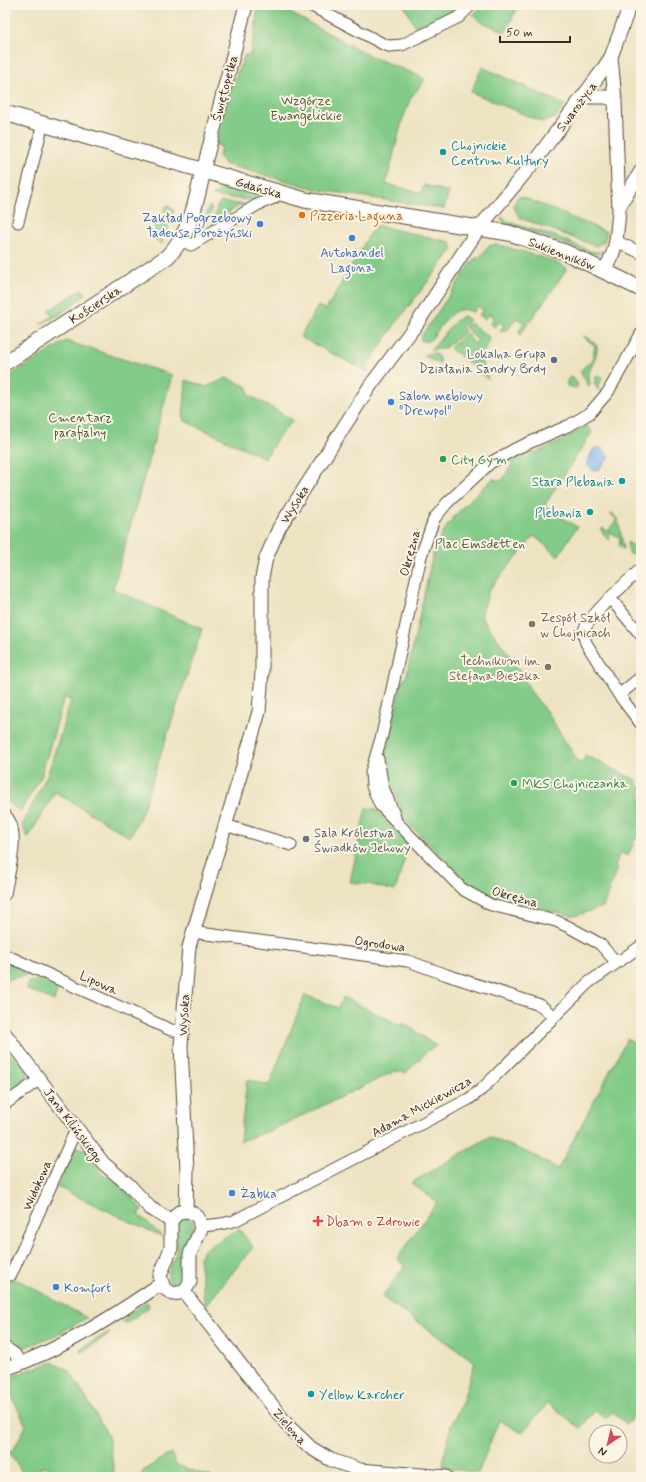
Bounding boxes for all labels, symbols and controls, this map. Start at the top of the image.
scale bar [500,18,570,44]
text: 50 m [506,25,533,41]
street label: Świętopełka [207,53,243,123]
street label: Swarożyca [553,78,602,135]
park label: Wzgórze Ewangelickie [270,93,342,126]
place label: Chojnickie Centrum Kultury [451,138,549,170]
marker: Chojnickie Centrum Kultury [438,147,448,157]
street label: Gdańska [233,174,284,203]
place label: Pizzeria Laguna [310,208,403,227]
place label: Zakład Pogrzebowy Tadeusz Porożyński [142,210,252,242]
marker: Pizzeria Laguna [297,210,307,220]
marker: Zakład Pogrzebowy Tadeusz Porożyński [255,219,265,229]
marker: Autohandel Laguna [347,233,357,243]
street label: Sukienników [525,234,598,275]
place label: Autohandel Laguna [320,245,384,279]
street label: Kościerska [66,282,126,329]
place label: Lokalna Grupa Działania Sandry Brdy [419,346,546,378]
marker: Lokalna Grupa Działania Sandry Brdy [549,355,559,365]
place label: Salon meblowy "Drewpol" [399,388,483,420]
marker: Salon meblowy "Drewpol" [386,397,396,407]
park label: Cmentarz parafialny [48,410,112,442]
place label: City Gym [451,452,507,469]
marker: City Gym [438,454,448,464]
place label: Stara Plebania [532,474,614,491]
marker: Stara Plebania [617,476,627,486]
street label: Wysoka [277,482,314,527]
place label: Plebania [535,505,582,522]
marker: Plebania [585,507,595,517]
street label: Okrężna [396,528,425,578]
park label: Plac Emsdetten [435,536,525,553]
place label: Zespół Szkół w Chojnicach [540,610,611,642]
marker: Zespół Szkół w Chojnicach [527,619,537,629]
place label: Technikum im. Stefana Bieszka [449,653,540,685]
marker: Technikum im. Stefana Bieszka [543,662,553,672]
place label: MKS Chojniczanka [522,776,628,793]
marker: MKS Chojniczanka [509,778,519,788]
place label: Sala Królestwa Świadków Jehowy [314,825,411,857]
marker: Sala Królestwa Świadków Jehowy [301,834,311,844]
street label: Okrężna [490,883,540,912]
street label: Ogrodowa [353,933,406,956]
street label: Lipowa [77,967,120,999]
street label: Wysoka [175,994,194,1037]
street label: Adama Mickiewicza [369,1073,475,1142]
street label: Jana Kilińskiego [38,1085,106,1167]
street label: Widokowa [19,1157,56,1213]
place label: Żabka [240,1186,277,1203]
marker: Żabka [227,1188,237,1198]
place label: Dbam o Zdrowie [326,1214,420,1231]
marker: Dbam o Zdrowie [313,1216,323,1226]
place label: Komfort [64,1280,111,1299]
marker: Komfort [51,1282,61,1292]
place label: Yellow Karcher [319,1387,405,1404]
marker: Yellow Karcher [306,1389,316,1399]
street label: Zielona [268,1405,310,1449]
north arrow [588,1424,628,1464]
text: N [596,1444,610,1459]

